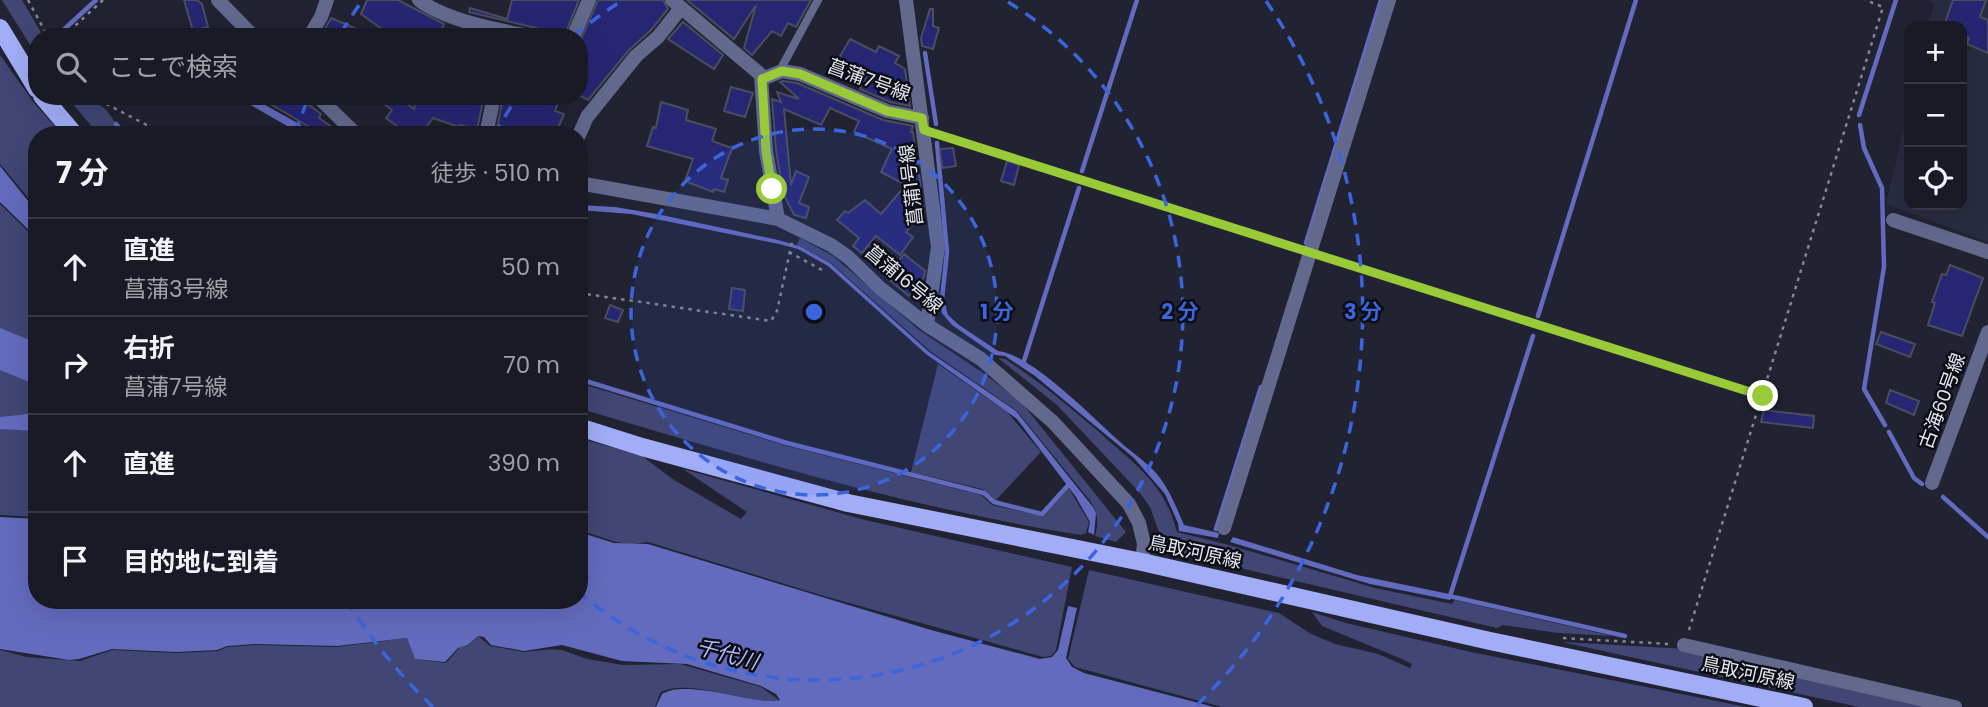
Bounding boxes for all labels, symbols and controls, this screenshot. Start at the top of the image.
map controls [1904,21,1967,210]
button: + [1904,21,1967,84]
search box [28,28,588,105]
icon: search [52,48,90,86]
text: ここで検索 [108,49,238,85]
street label: 菖蒲7号線 [824,53,914,107]
button: − [1904,84,1967,147]
street label: 菖蒲1号線 [893,143,929,227]
button: locate [1904,147,1967,210]
text: 7 分 [56,151,108,194]
text: 徒歩 · 510 m [431,157,560,189]
route start [756,173,787,204]
text: 直進 [123,232,175,268]
street label: 菖蒲16号線 [859,238,949,320]
icon: ahead [56,248,94,286]
text: 50 m [501,251,560,283]
text: 菖蒲3号線 [123,273,229,305]
text: 1 分 [980,297,1014,326]
text: 2 分 [1161,297,1199,326]
text: 3 分 [1344,297,1382,326]
centre of rings [802,300,826,324]
text: 右折 [123,330,175,366]
icon: right [56,346,94,384]
text: 70 m [503,349,560,381]
street label: 古海60号線 [1912,349,1972,453]
text: 菖蒲7号線 [123,371,228,403]
route end [1747,380,1778,411]
icon: ahead [56,444,94,482]
text: 直進 [123,446,175,482]
text: 390 m [488,447,560,479]
street label: 鳥取河原線 [1146,529,1244,575]
icon: arrive [56,542,94,580]
text: 目的地に到着 [123,544,279,580]
water label: 千代川 [693,632,763,677]
street label: 鳥取河原線 [1699,650,1797,696]

